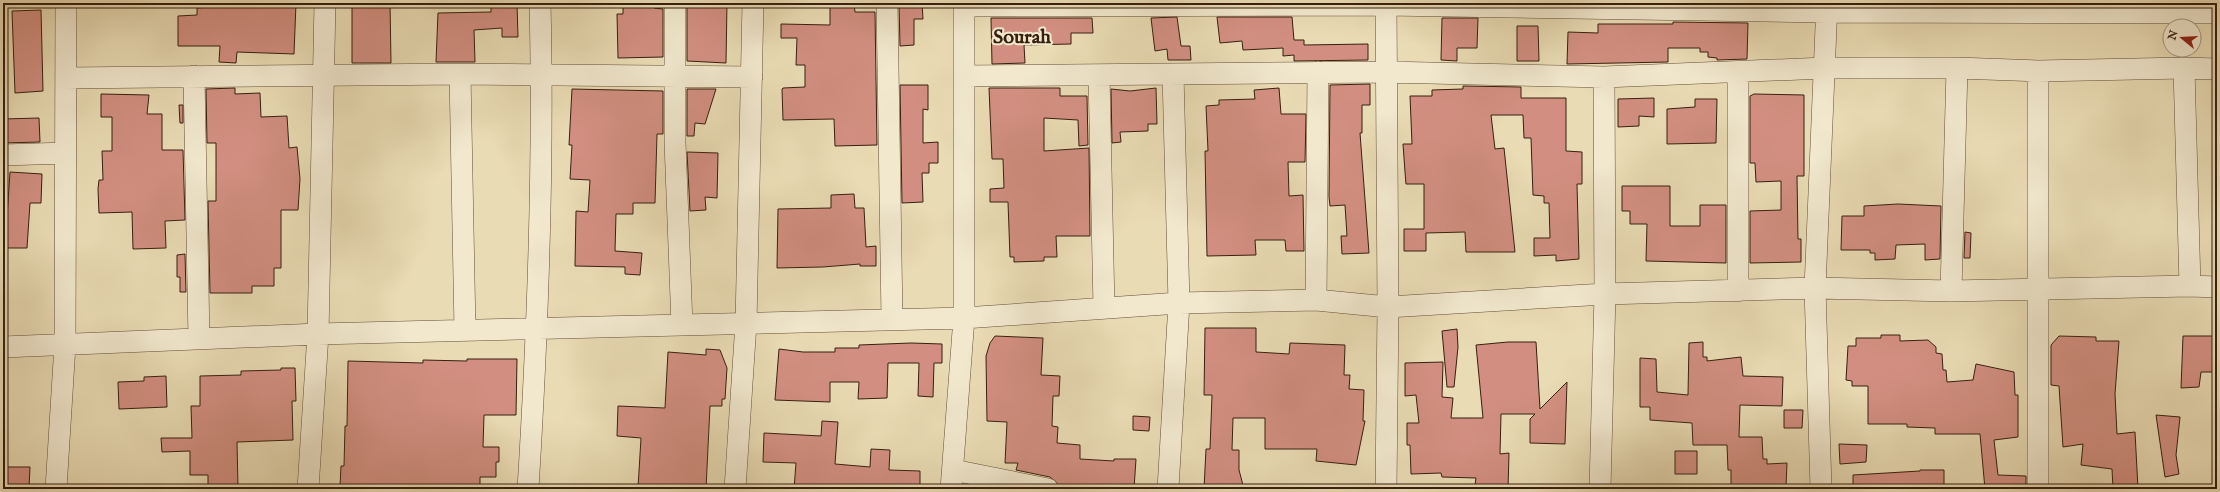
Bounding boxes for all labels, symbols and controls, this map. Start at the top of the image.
north arrow [2162,18,2202,58]
district label: Sourah [993,25,1051,50]
text: N [2165,28,2182,43]

